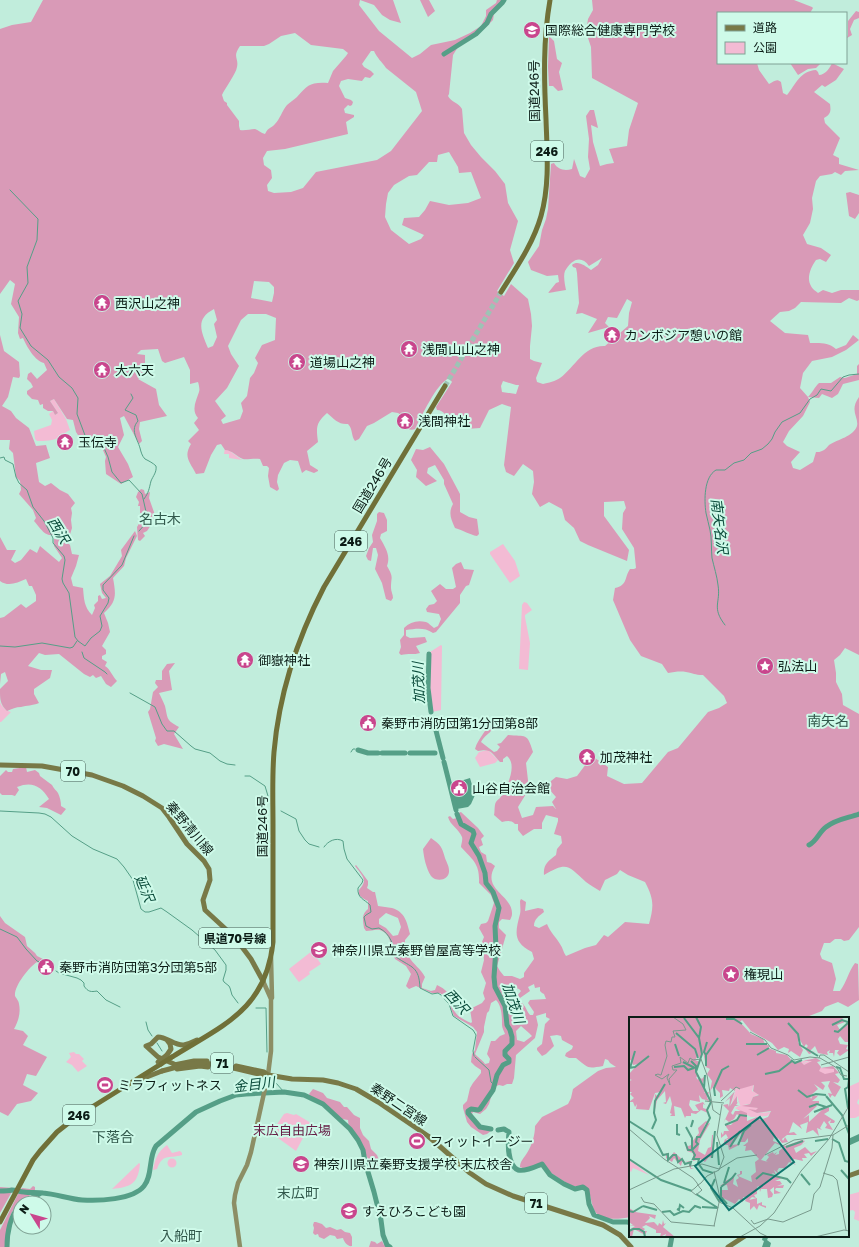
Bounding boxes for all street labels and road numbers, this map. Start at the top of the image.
street label: 国道246号 [525,60,543,122]
road number: 246 [531,141,563,161]
street label: 国道246号 [349,454,395,516]
road number: 246 [335,531,367,551]
road number: 70 [61,761,85,781]
street label: 国道246号 [254,795,270,857]
street label: 秦野清川線 [163,798,217,858]
road number: 県道70号線 [199,928,271,948]
road number: 71 [211,1053,233,1073]
street label: 秦野二宮線 [368,1079,430,1129]
road number: 246 [63,1105,95,1125]
road number: 71 [525,1193,547,1213]

